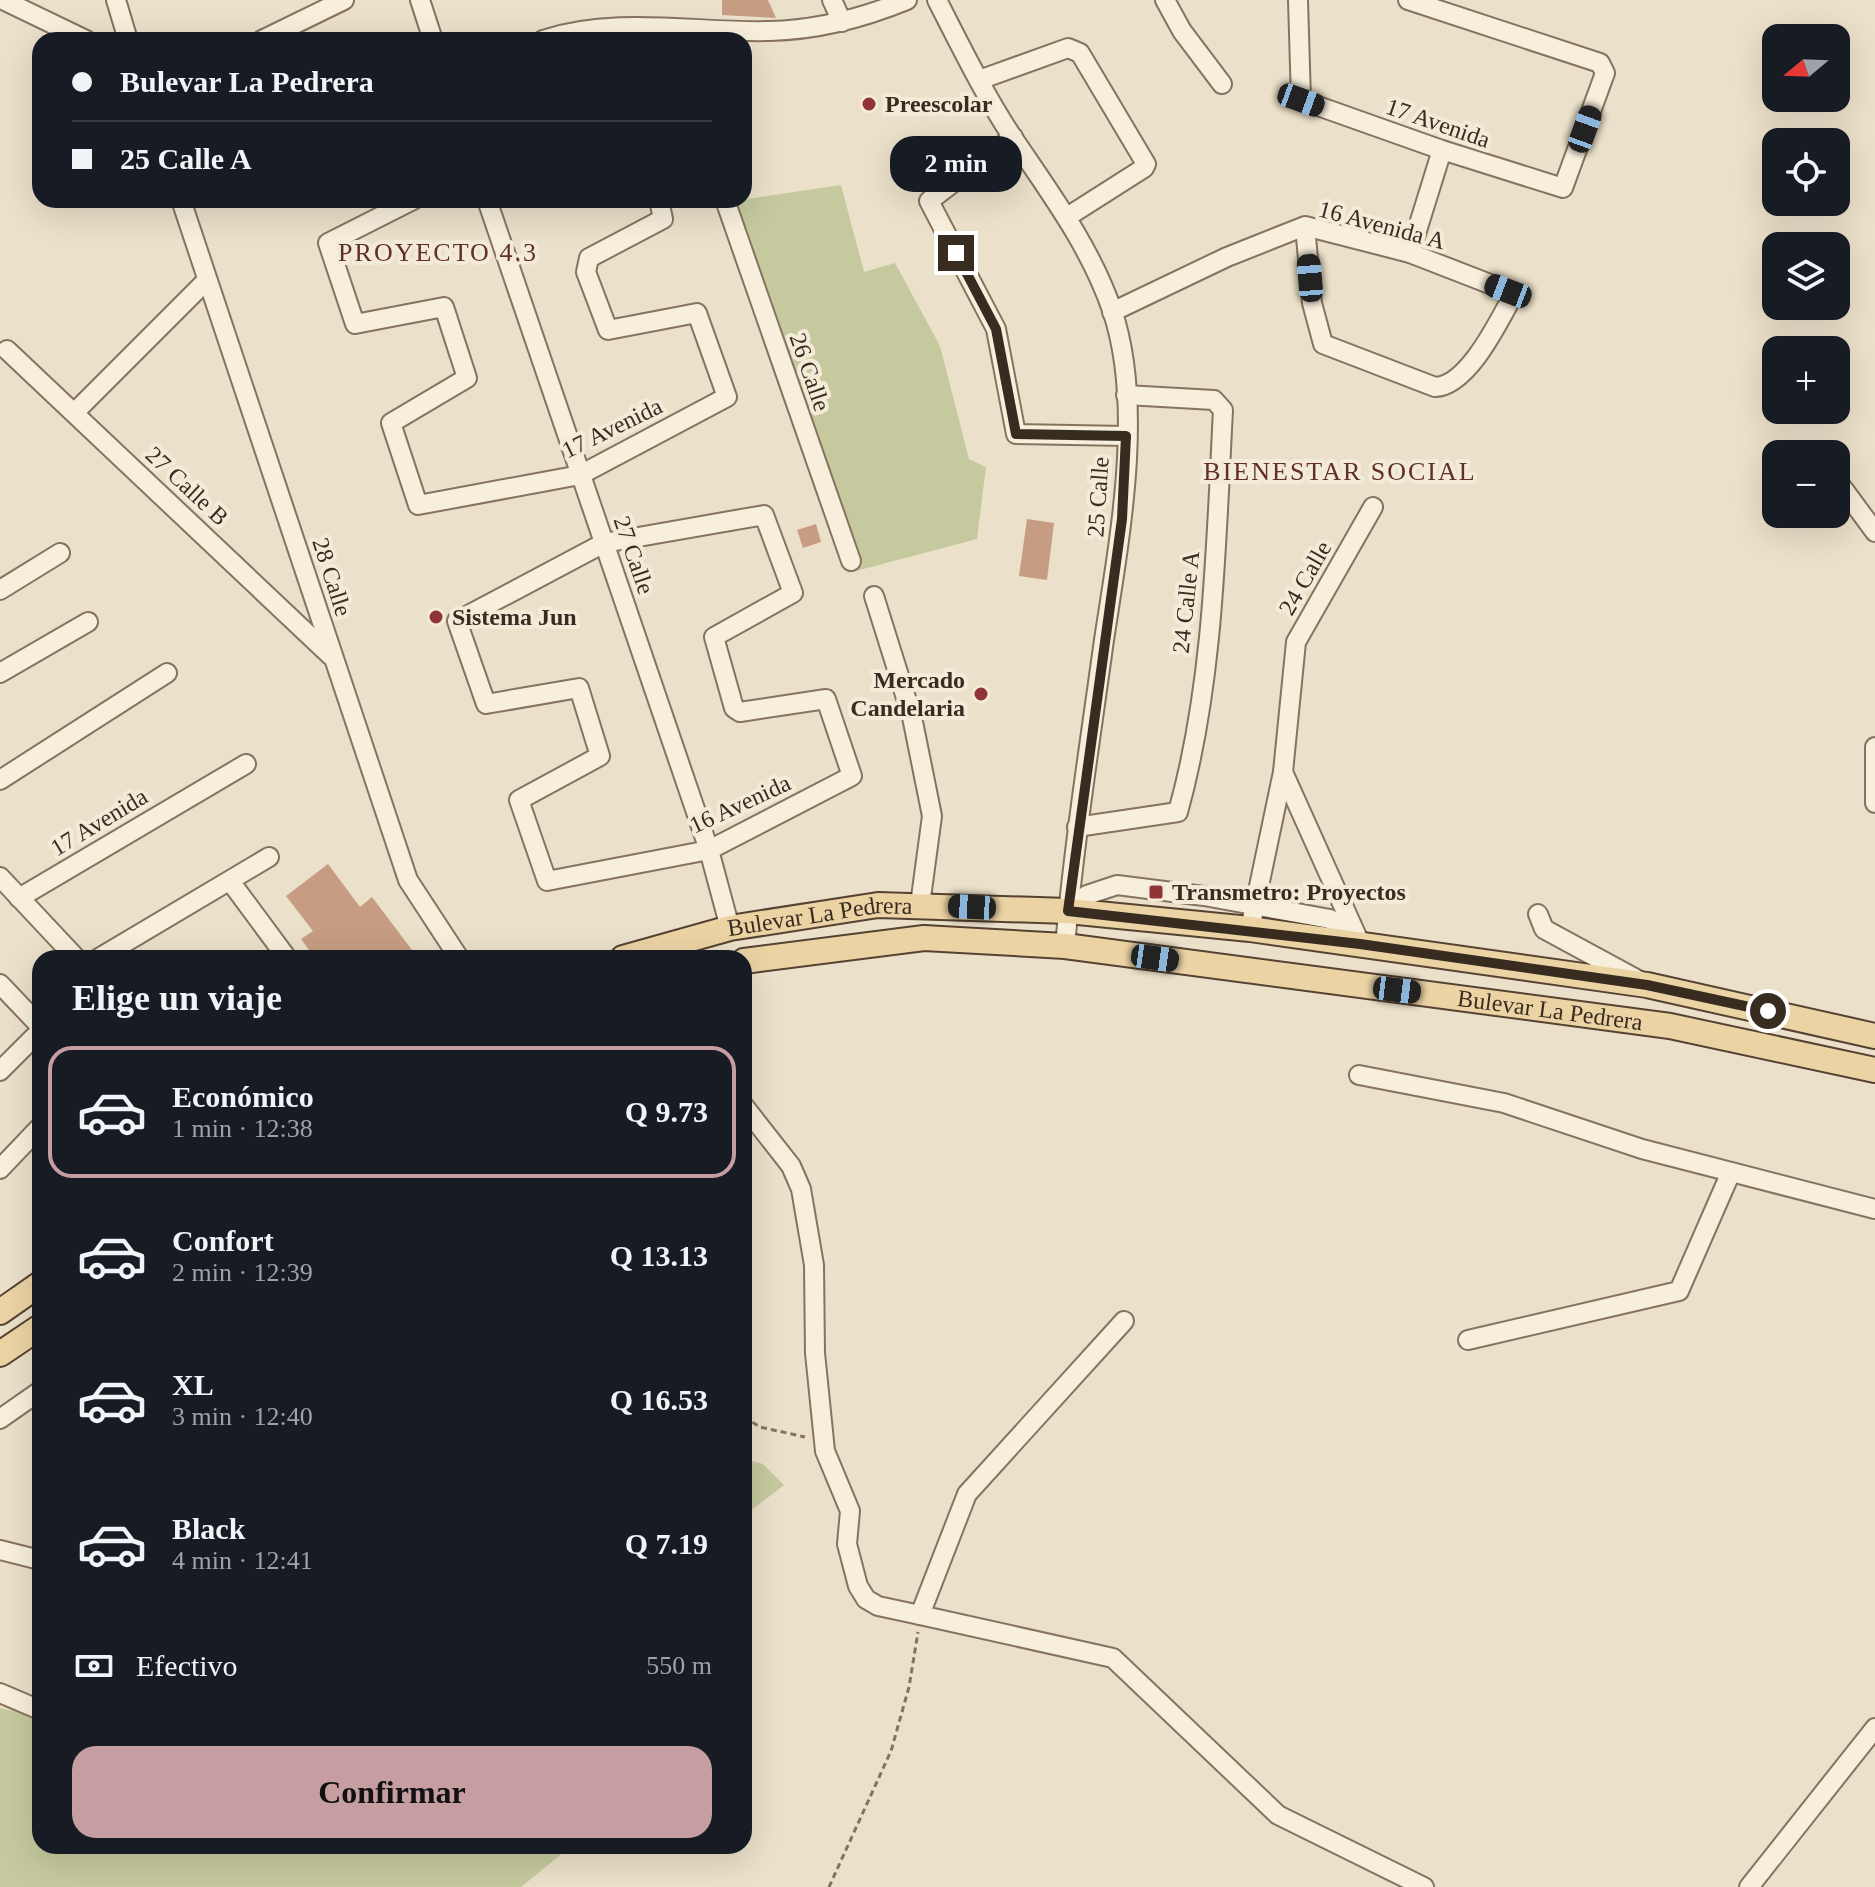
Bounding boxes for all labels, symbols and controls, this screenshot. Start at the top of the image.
north arrow [1762,24,1850,112]
map controls [1762,24,1850,528]
text: Bulevar La Pedrera [120,65,374,98]
car [1274,81,1328,119]
place label: Preescolar [885,91,993,117]
street label: 17 Avenida [1383,93,1494,153]
marker: Preescolar [860,95,878,113]
car [1566,102,1604,156]
button: locate [1762,128,1850,216]
callout: 2 min [890,137,1022,193]
text: 25 Calle A [120,142,252,175]
text: 2 min [925,149,987,178]
street label: 16 Avenida A [1316,196,1449,255]
button: layers [1762,232,1850,320]
route end [938,235,974,271]
district label: PROYECTO 4.3 [338,238,538,267]
car [1296,253,1324,303]
car [1481,271,1535,311]
street label: 26 Calle [785,330,835,414]
button: + [1762,336,1850,424]
street label: 17 Avenida [558,392,667,463]
button: − [1762,440,1850,528]
street label: 27 Calle B [141,441,233,531]
street label: 25 Calle [1082,456,1114,538]
district label: BIENESTAR SOCIAL [1203,457,1477,486]
street label: 27 Calle [609,513,659,597]
street label: 28 Calle [307,535,357,619]
street label: 24 Calle [1274,537,1336,619]
street label: 24 Calle A [1168,549,1204,654]
place label: Sistema Jun [452,604,577,630]
marker: Sistema Jun [427,608,445,626]
place label: Mercado Candelaria [850,667,965,721]
marker: Mercado Candelaria [972,685,990,703]
street label: 16 Avenida [685,769,795,839]
street label: 17 Avenida [46,783,152,861]
place label: Transmetro: Proyectos [1172,879,1406,905]
marker: Transmetro: Proyectos [1147,883,1165,901]
street label: Bulevar La Pedrera [726,892,913,941]
car [947,894,997,920]
car [1130,943,1180,973]
car [1372,975,1422,1005]
text: Elige un viaje [72,978,282,1018]
street label: Bulevar La Pedrera [1456,985,1645,1035]
route start [1750,993,1786,1029]
icon: car [76,1076,148,1148]
text: Económico [172,1080,314,1113]
text: Q 9.73 [625,1095,708,1128]
text: 1 min · 12:38 [172,1114,313,1143]
icon: car [76,1220,148,1292]
text: Confort [172,1224,274,1257]
text: Q 13.13 [610,1239,708,1272]
text: 2 min · 12:39 [172,1258,313,1287]
icon: car [76,1364,148,1436]
text: XL [172,1368,214,1401]
text: Q 16.53 [610,1383,708,1416]
text: 3 min · 12:40 [172,1402,313,1431]
icon: car [76,1508,148,1580]
text: Black [172,1512,245,1545]
text: Q 7.19 [625,1527,708,1560]
text: 4 min · 12:41 [172,1546,313,1575]
icon: cash [72,1644,116,1688]
text: Efectivo [136,1649,238,1682]
text: 550 m [646,1651,712,1680]
button: Confirmar [72,1746,712,1838]

